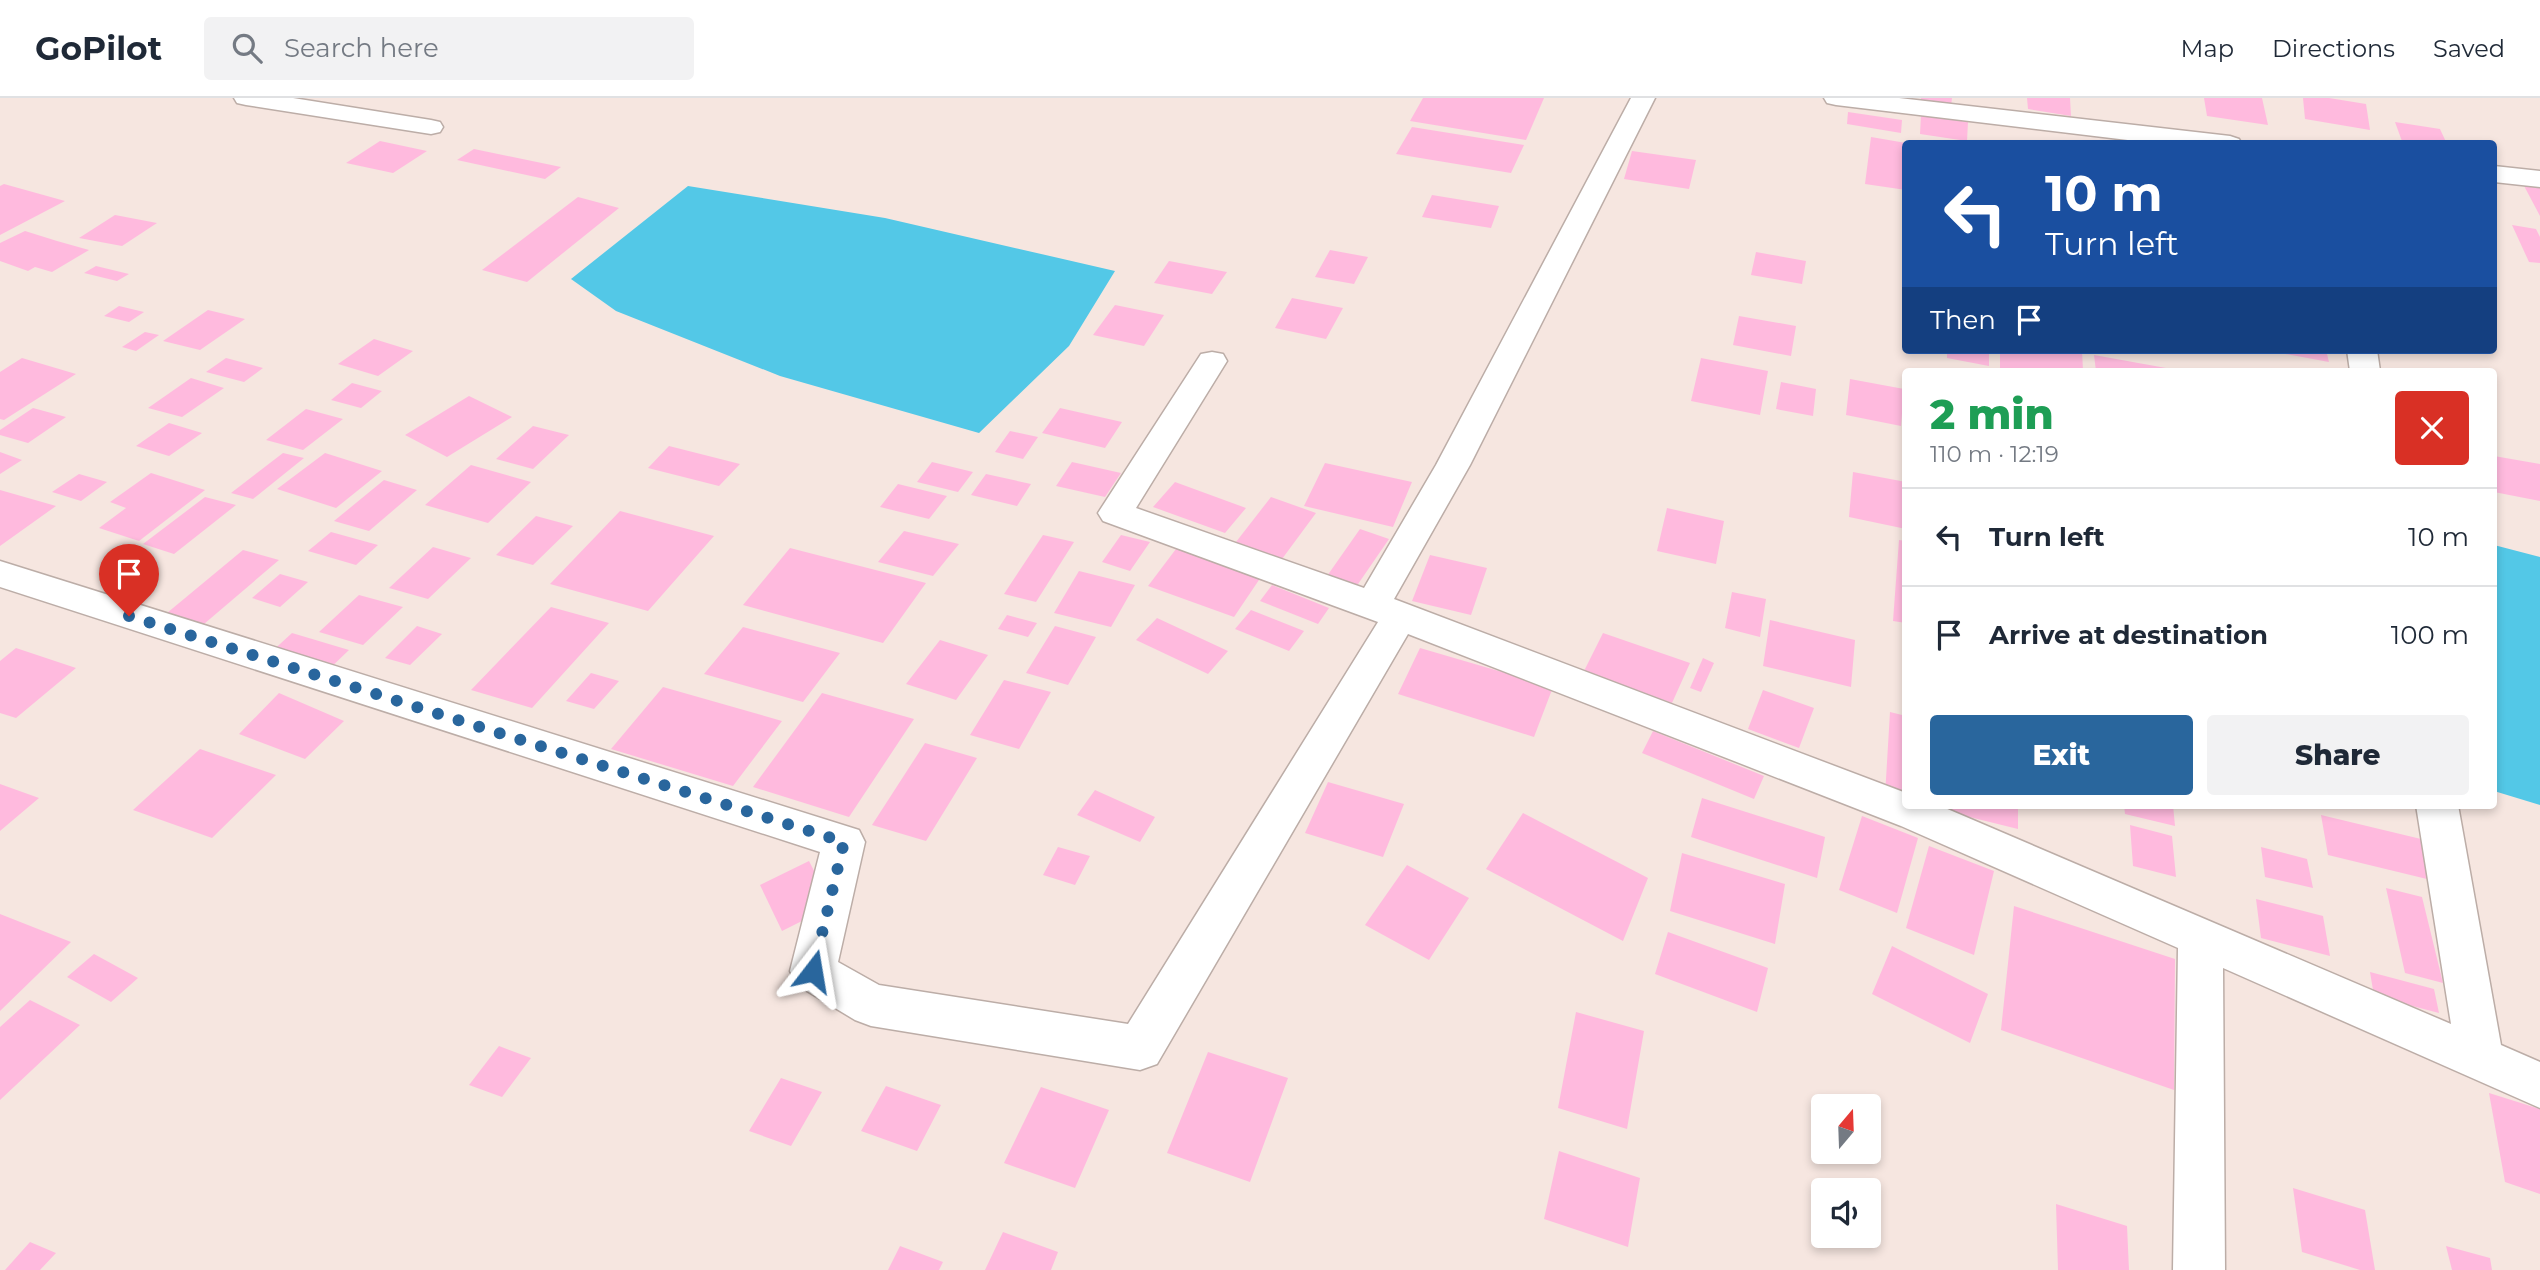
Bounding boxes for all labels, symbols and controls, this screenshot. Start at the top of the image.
search box [204,17,694,80]
text: GoPilot [35,28,162,68]
icon: search [228,29,266,67]
text: Search here [284,32,439,64]
text: Map [2181,34,2234,63]
text: Directions [2272,34,2395,63]
text: Saved [2433,34,2505,63]
text: 10 m [2045,164,2163,223]
icon: left [1930,168,2021,259]
text: Turn left [2045,224,2179,263]
icon: arrive [2010,301,2048,339]
text: Then [1930,304,1996,336]
text: 2 min [1930,388,2054,440]
button: close [2395,391,2469,465]
text: 110 m · 12:19 [1930,440,2059,468]
icon: left [1930,518,1968,556]
text: Turn left [1989,521,2105,553]
text: 10 m [2408,521,2469,553]
pin [99,544,159,616]
icon: arrive [110,555,148,593]
icon: arrive [1930,616,1968,654]
text: Arrive at destination [1989,619,2268,651]
text: 100 m [2391,619,2469,651]
button: Exit [1930,715,2193,795]
button: Share [2207,715,2469,795]
position arrow [776,934,850,1008]
north arrow [1811,1094,1881,1164]
map controls [1811,1094,1881,1248]
button: sound [1811,1178,1881,1248]

